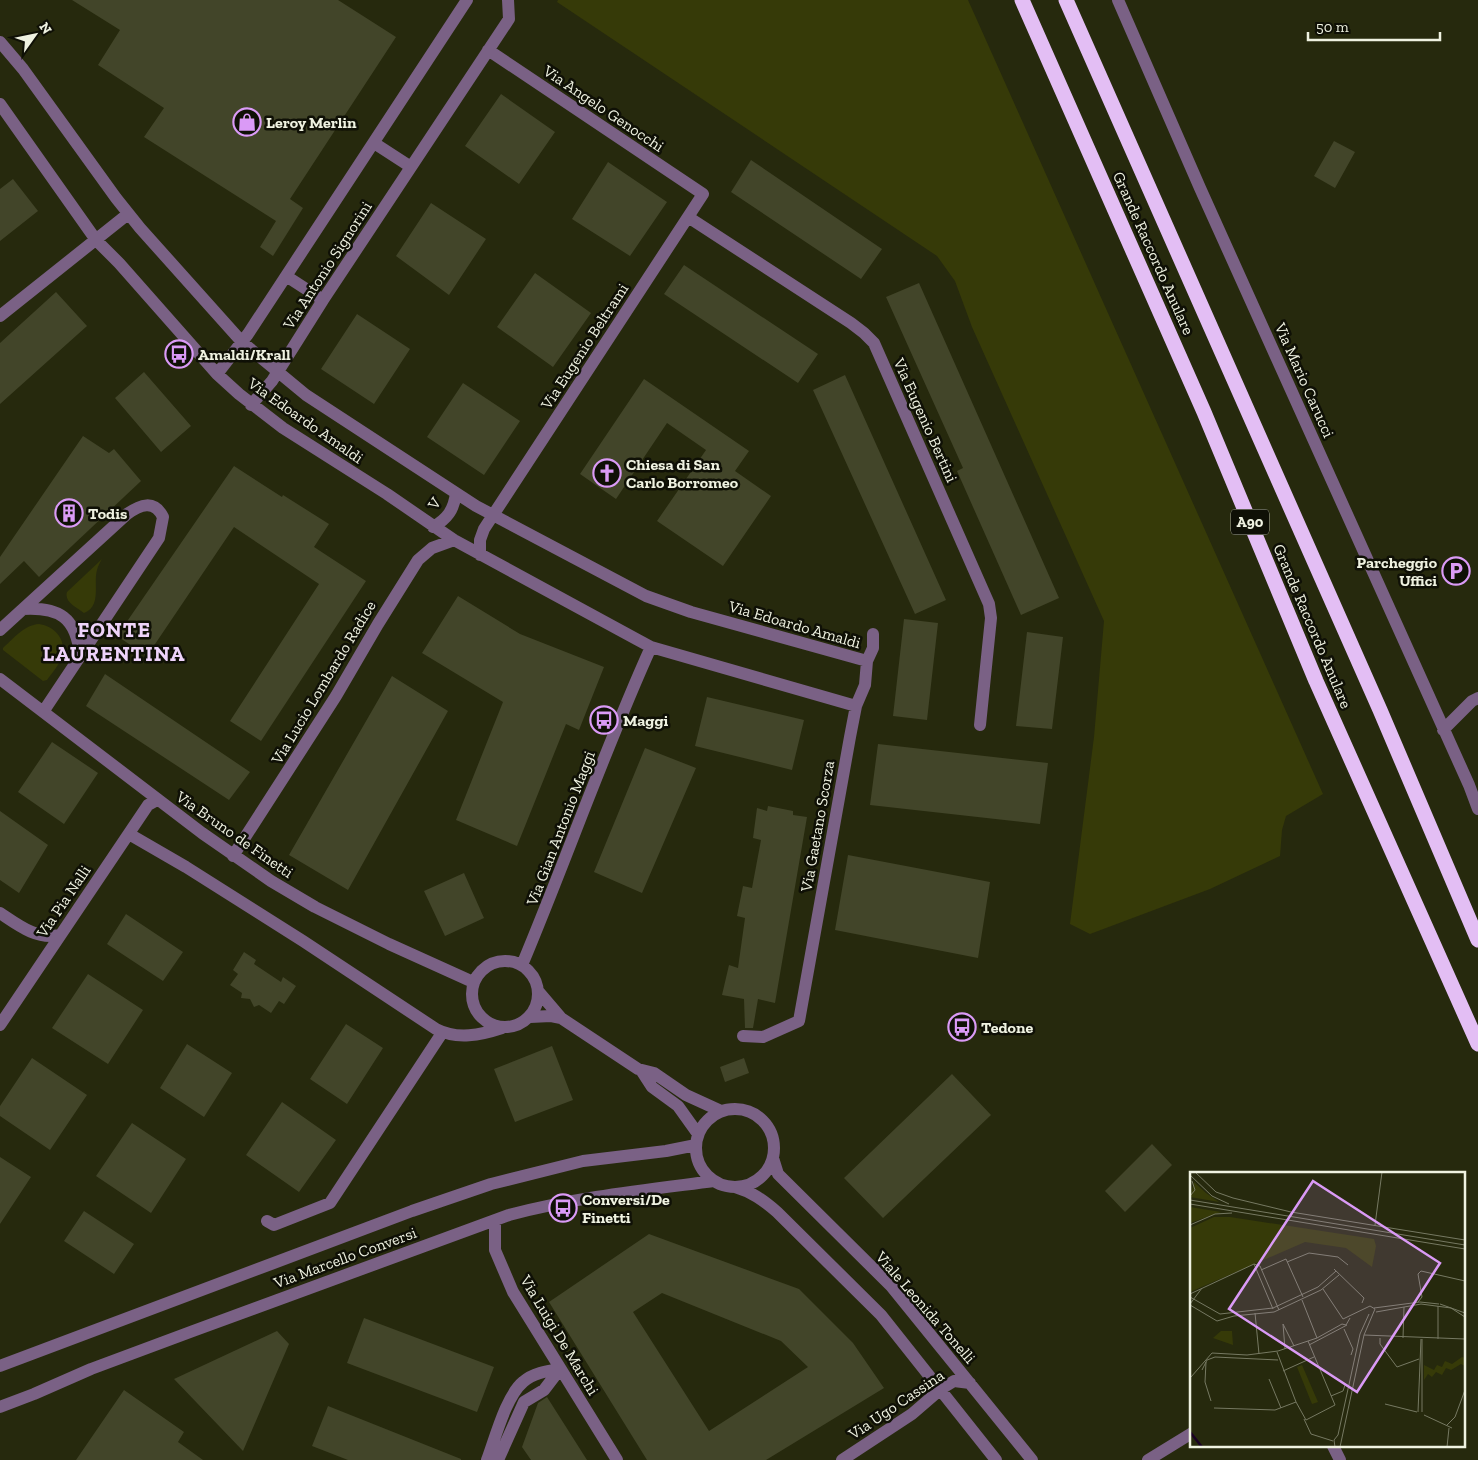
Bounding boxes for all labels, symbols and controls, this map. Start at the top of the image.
north arrow [10,10,60,60]
scale bar [1308,10,1440,42]
text: 50 m [1316,18,1349,36]
text: N [35,19,56,38]
street label: Via Angelo Genocchi [539,60,668,156]
shop icon: Leroy Merlin [232,107,262,137]
place label: Leroy Merlin [266,113,357,132]
street label: Grande Raccordo Anulare [1109,169,1198,338]
street label: Via Antonio Signorini [278,197,376,334]
street label: Via Eugenio Beltrami [536,279,632,414]
street label: Via Mario Carucci [1270,319,1339,441]
bus stop icon: Amaldi/Krall [164,339,194,369]
place label: Amaldi/Krall [198,345,291,364]
street label: Via Eugenio Bertini [889,354,962,486]
street label: Via Edoardo Amaldi [244,373,367,468]
place label: Chiesa di San Carlo Borromeo [626,455,739,492]
church icon: Chiesa di San Carlo Borromeo [592,458,622,488]
street label: V [423,493,446,514]
building icon: Todis [54,498,84,528]
place label: Todis [88,504,127,523]
road number: A90 [1231,510,1269,534]
street label: Grande Raccordo Anulare [1269,541,1356,711]
place label: Parcheggio Uffici [1356,553,1438,590]
parking icon: Parcheggio Uffici [1441,556,1471,586]
street label: Via Edoardo Amaldi [726,596,863,653]
street label: Via Lucio Lombardo Radice [267,597,380,768]
district label: FONTE LAURENTINA [43,617,185,666]
bus stop icon: Maggi [589,705,619,735]
place label: Maggi [623,711,669,730]
street label: Via Gian Antonio Maggi [522,748,599,909]
street label: Via Gaetano Scorza [796,759,838,894]
street label: Via Bruno de Finetti [172,786,297,882]
street label: Via Pia Nalli [32,861,95,942]
bus stop icon: Tedone [947,1012,977,1042]
place label: Tedone [981,1018,1033,1037]
inset map [1190,1172,1466,1448]
place label: Conversi/De Finetti [582,1190,670,1227]
bus stop icon: Conversi/De Finetti [548,1193,578,1223]
street label: Via Marcello Conversi [270,1223,420,1292]
street label: Viale Leonida Tonelli [871,1247,980,1368]
street label: Via Luigi De Marchi [516,1271,603,1399]
street label: Via Ugo Cassina [844,1365,948,1444]

